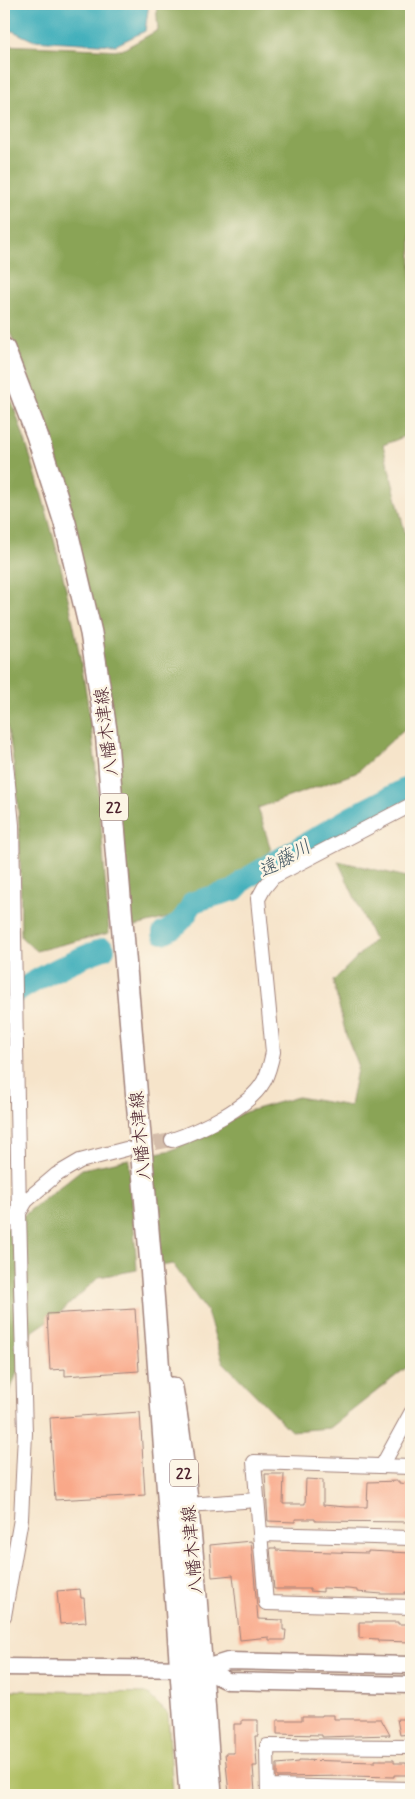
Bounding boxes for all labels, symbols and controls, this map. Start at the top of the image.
street label: 八幡木津線 [90,686,124,778]
road number: 22 [100,794,128,820]
water label: 遠藤川 [254,835,316,884]
street label: 八幡木津線 [125,1090,157,1182]
road number: 22 [170,1460,198,1486]
street label: 八幡木津線 [177,1504,209,1596]

